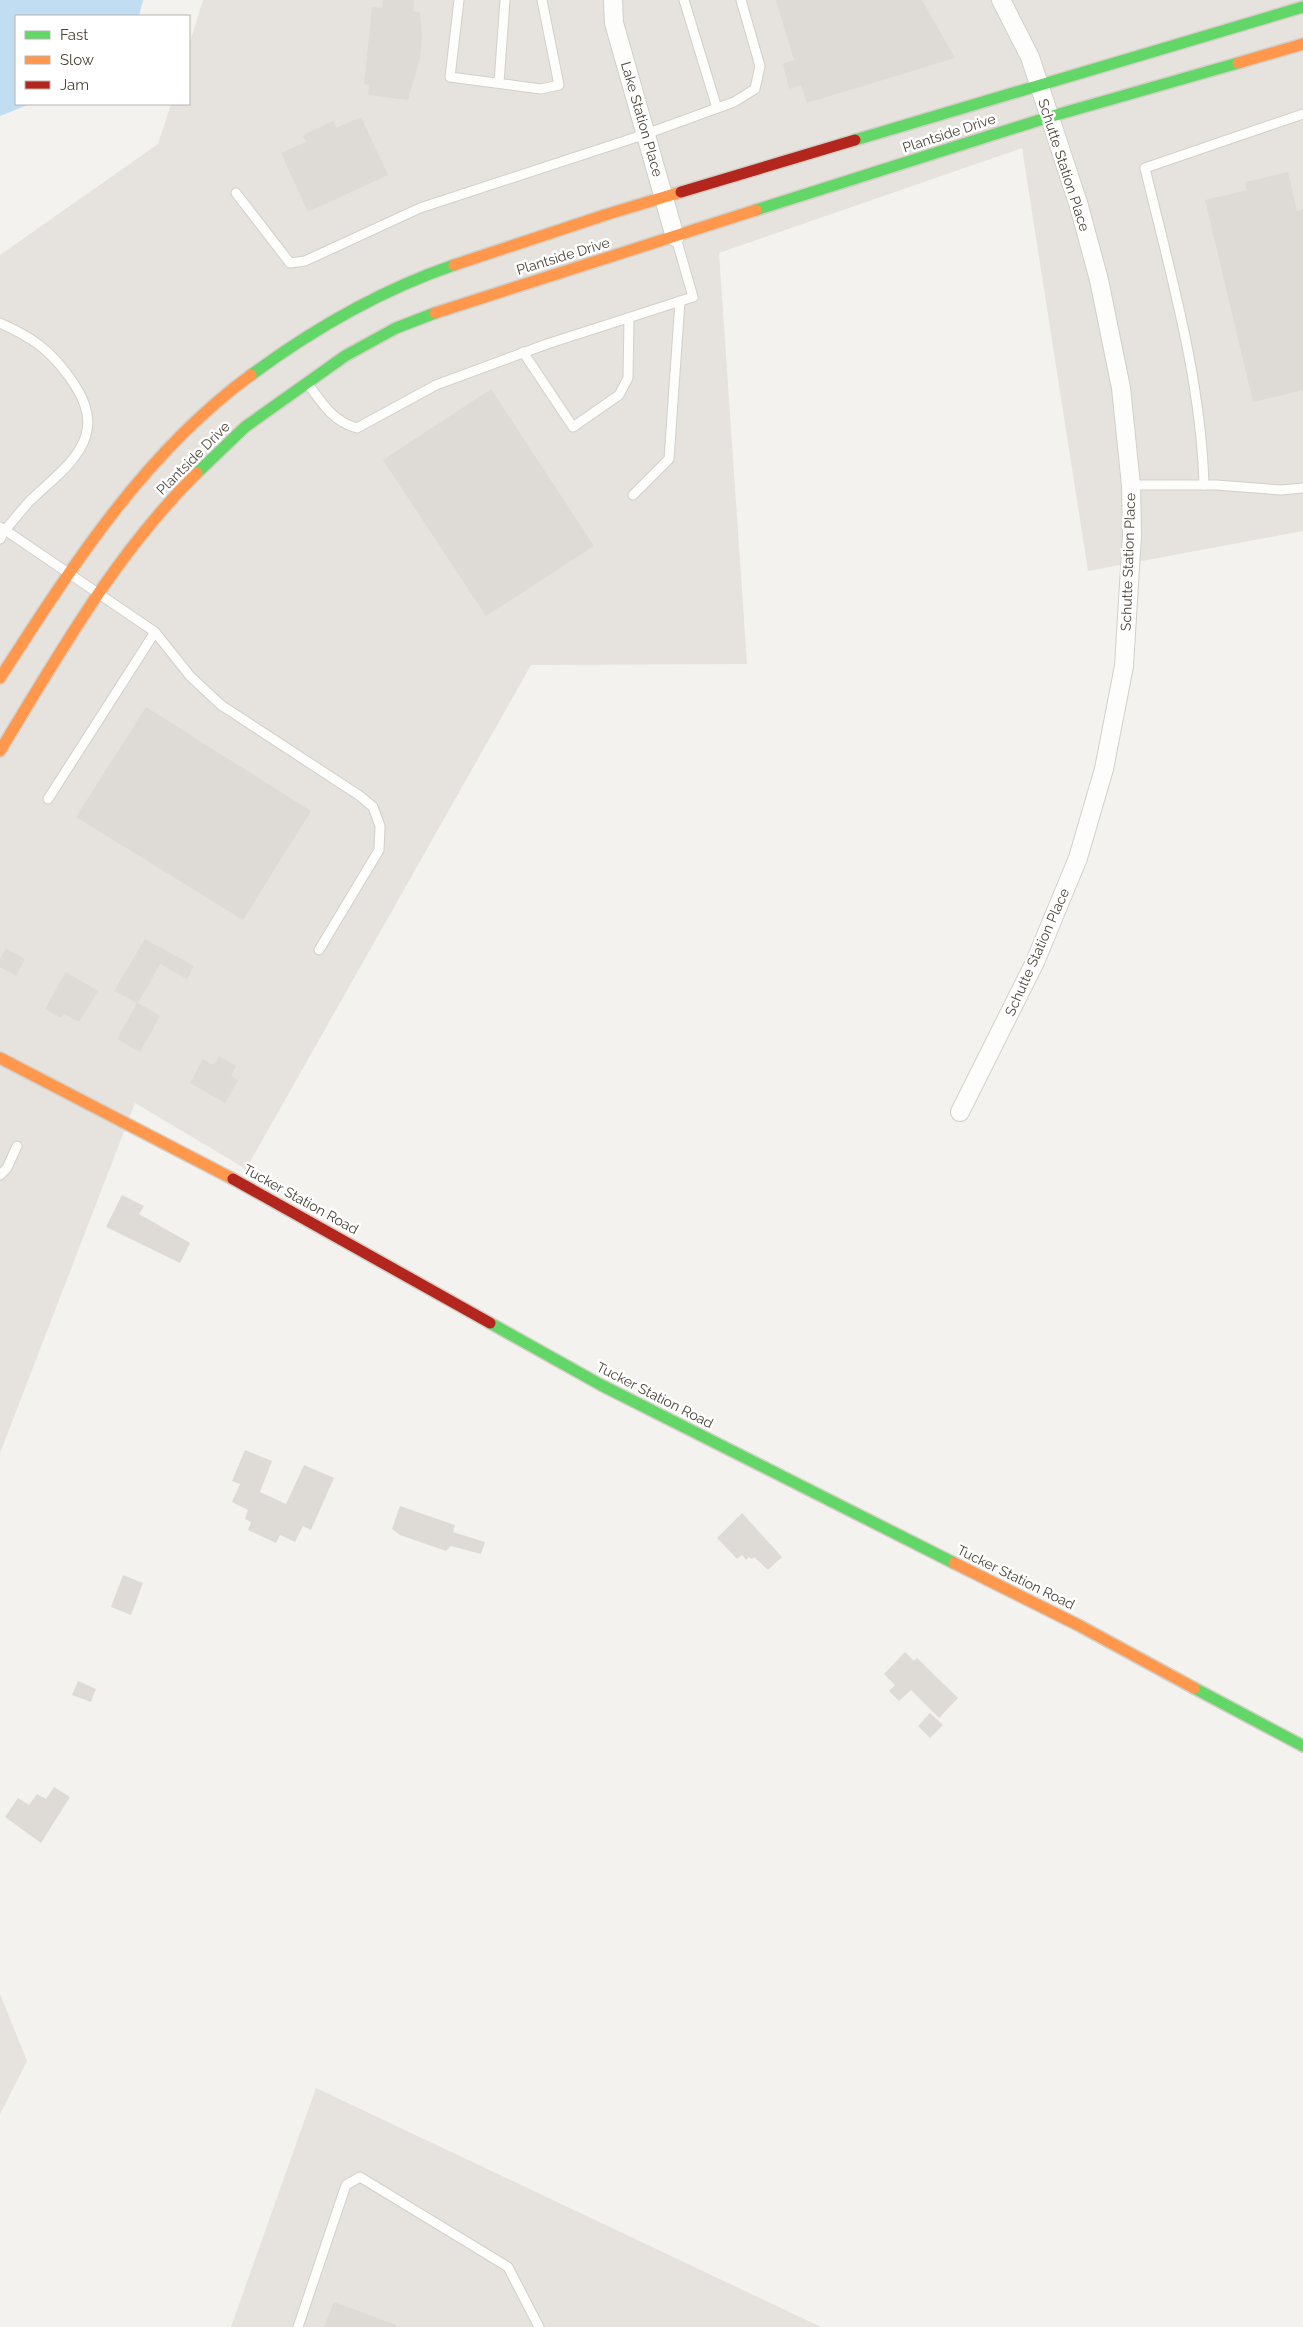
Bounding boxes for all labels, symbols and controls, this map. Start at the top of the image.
legend [15,15,190,105]
text: Fast [60,26,88,44]
text: Slow [60,51,94,69]
street label: Lake Station Place [618,60,666,178]
text: Jam [60,76,89,94]
street label: Schutte Station Place [1035,97,1093,233]
street label: Plantside Drive [901,110,997,156]
street label: Plantside Drive [514,234,612,278]
street label: Plantside Drive [153,418,233,498]
street label: Schutte Station Place [1118,493,1138,631]
street label: Schutte Station Place [1002,886,1072,1018]
street label: Tucker Station Road [241,1161,361,1237]
street label: Tucker Station Road [594,1359,716,1431]
street label: Tucker Station Road [955,1542,1077,1612]

